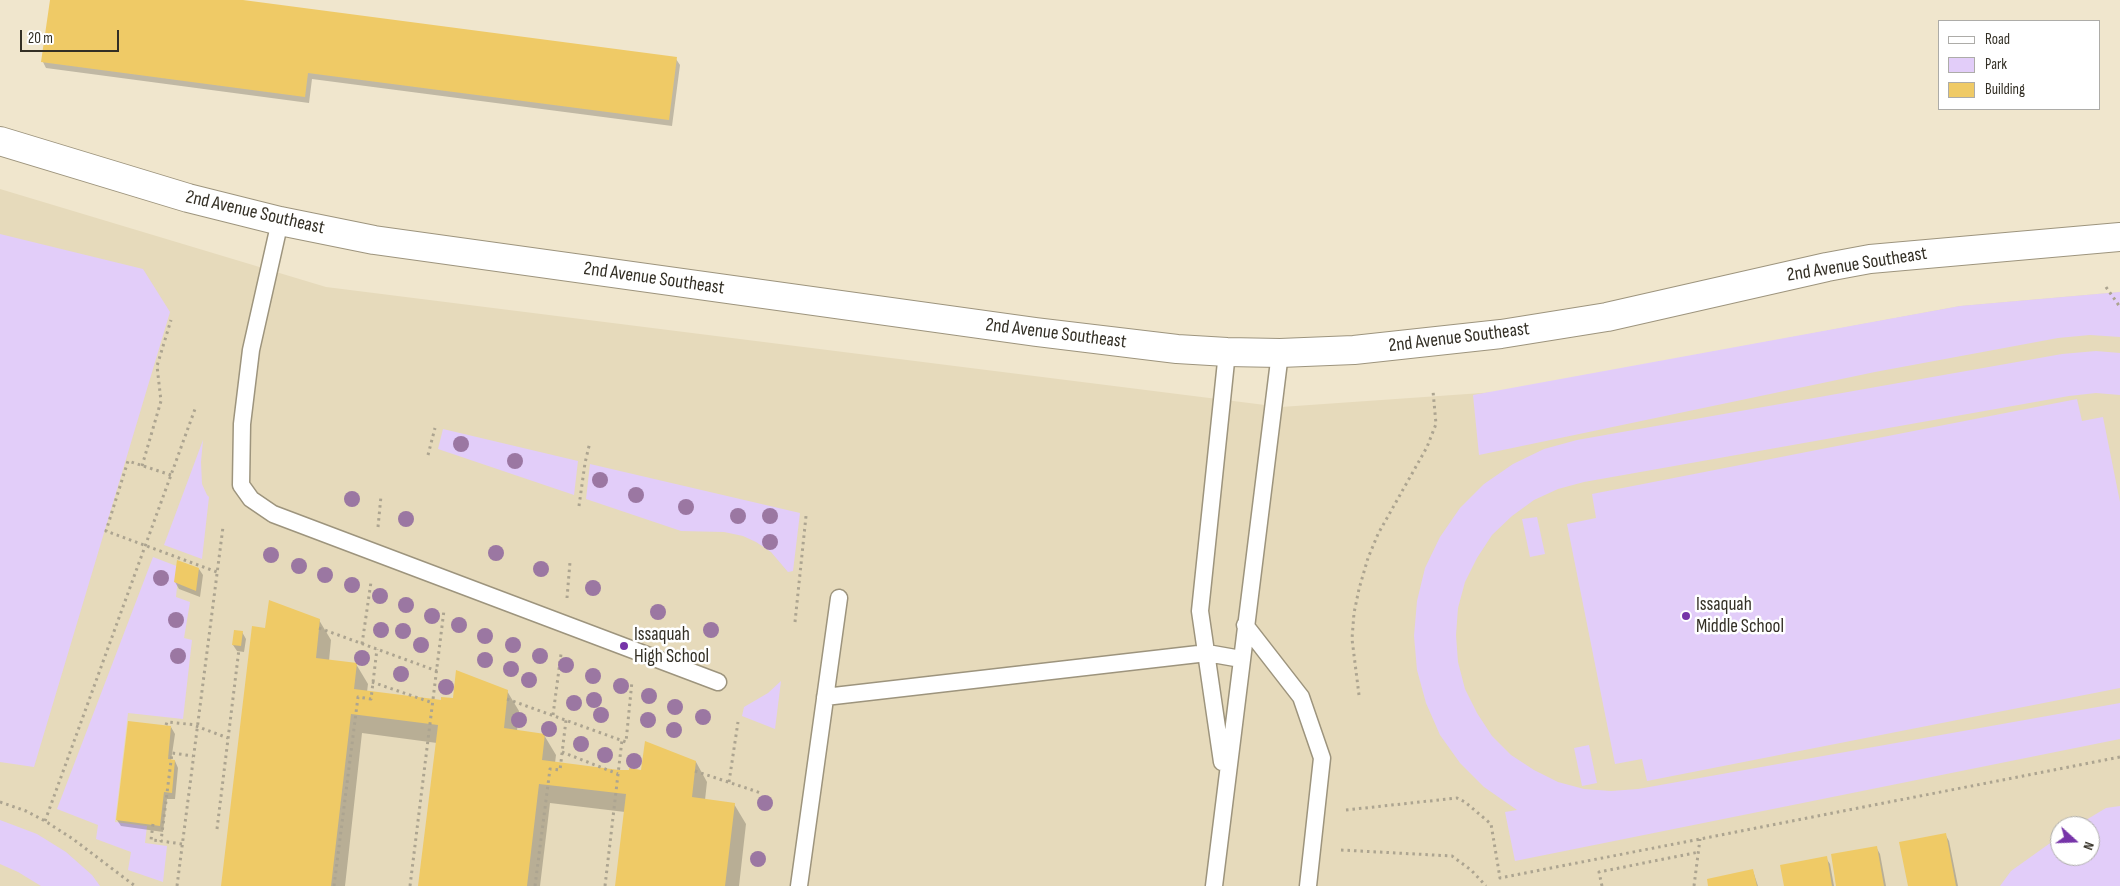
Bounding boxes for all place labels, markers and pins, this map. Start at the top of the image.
place label: Issaquah Middle School [1696,594,1784,638]
marker: Issaquah Middle School [1680,610,1692,622]
place label: Issaquah High School [634,624,709,668]
marker: Issaquah High School [618,640,630,652]

